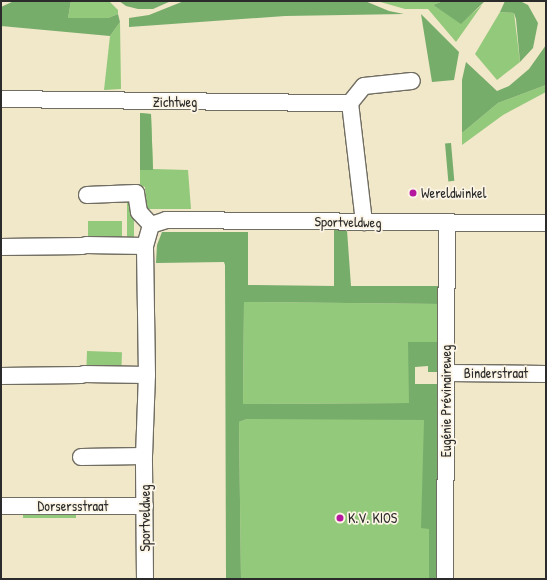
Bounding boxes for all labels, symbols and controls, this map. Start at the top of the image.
street label: Zichtweg [153,94,197,110]
place label: Wereldwinkel [421,185,486,201]
marker: Wereldwinkel [408,188,418,198]
street label: Sportveldweg [314,213,382,231]
street label: Eugénie Prévinaireweg [438,345,454,457]
street label: Binderstraat [464,365,528,381]
street label: Sportveldweg [137,485,153,551]
street label: Dorsersstraat [38,498,108,514]
place label: K.V. KIOS [348,510,397,526]
marker: K.V. KIOS [335,513,345,523]

